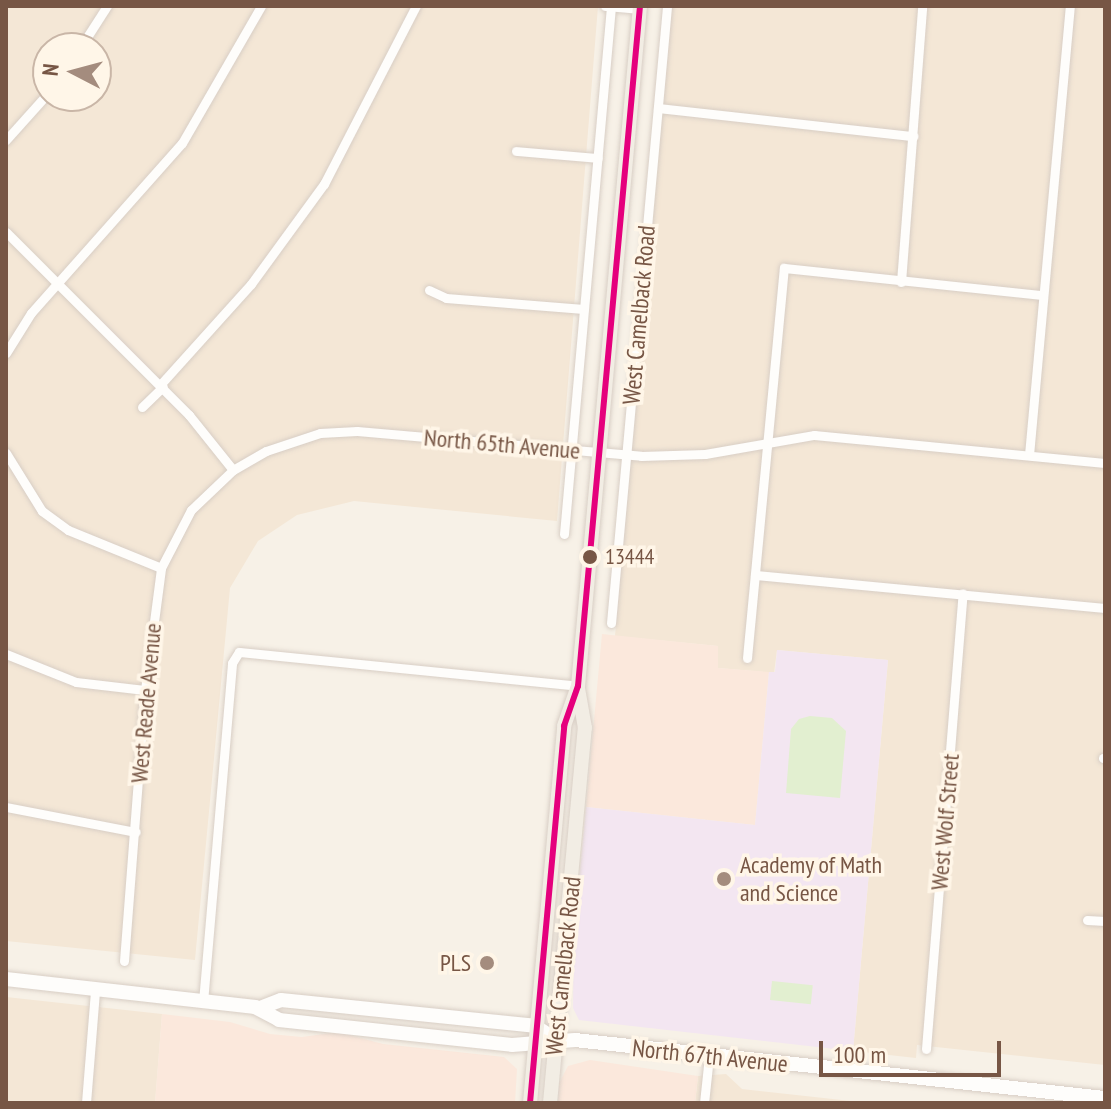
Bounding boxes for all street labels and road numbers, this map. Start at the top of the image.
street label: West Camelback Road [617,224,661,406]
street label: North 65th Avenue [422,423,582,465]
street label: West Reade Avenue [125,621,167,785]
street label: West Wolf Street [925,752,965,892]
street label: West Camelback Road [539,875,587,1057]
street label: North 67th Avenue [630,1033,790,1079]

